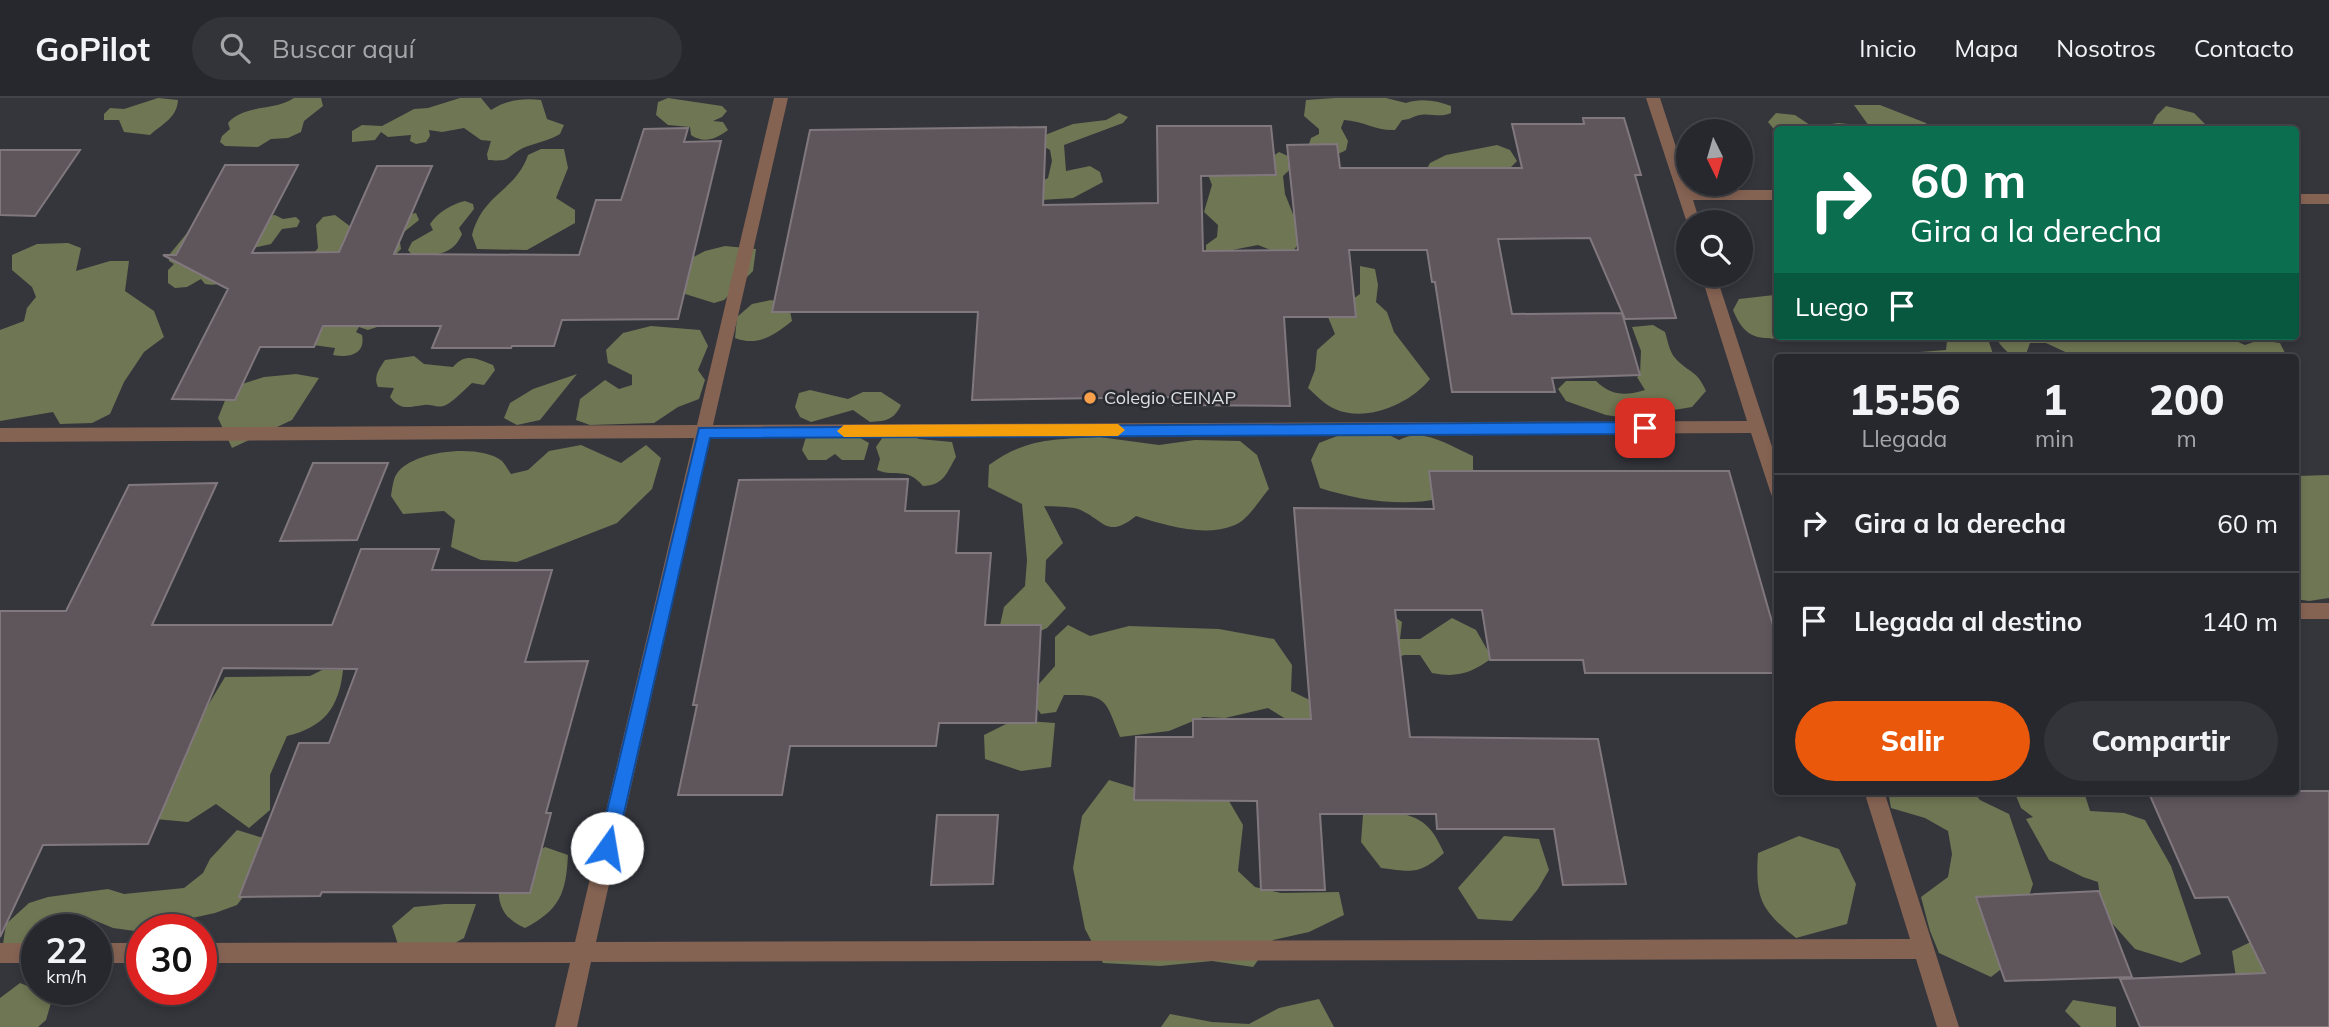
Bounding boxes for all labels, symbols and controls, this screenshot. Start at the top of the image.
search box [192,17,682,80]
text: GoPilot [35,28,150,69]
icon: search [216,29,254,67]
text: Buscar aquí [272,32,415,65]
text: Inicio [1859,33,1916,63]
text: Mapa [1954,33,2018,63]
text: Nosotros [2056,33,2156,63]
text: Contacto [2194,33,2294,63]
north arrow [1676,119,1754,196]
map controls [1676,119,1753,287]
text: 60 m [1910,149,2026,210]
icon: right [1795,154,1886,245]
button: search [1676,210,1753,287]
text: Gira a la derecha [1910,210,2162,250]
icon: arrive [1883,287,1921,325]
text: Luego [1795,290,1869,323]
text: 15:56 [1849,373,1960,426]
text: 1 [2042,373,2067,426]
text: 200 [2149,373,2224,426]
place label: Colegio CEINAP [1104,386,1236,409]
marker: Colegio CEINAP [1082,390,1098,406]
pin [1615,398,1675,458]
icon: arrive [1626,409,1664,447]
text: Llegada [1862,424,1947,453]
text: min [2035,424,2074,453]
text: m [2176,424,2197,453]
icon: right [1795,504,1833,542]
text: Gira a la derecha [1854,507,2066,540]
text: 60 m [2217,507,2278,540]
icon: arrive [1795,602,1833,640]
text: Llegada al destino [1854,605,2082,638]
text: 140 m [2202,605,2278,638]
button: Salir [1795,701,2030,781]
button: Compartir [2044,701,2278,781]
position arrow [570,811,644,885]
speed limit sign: 30 [126,914,217,1005]
text: 22 [45,928,88,972]
text: km/h [46,965,87,988]

